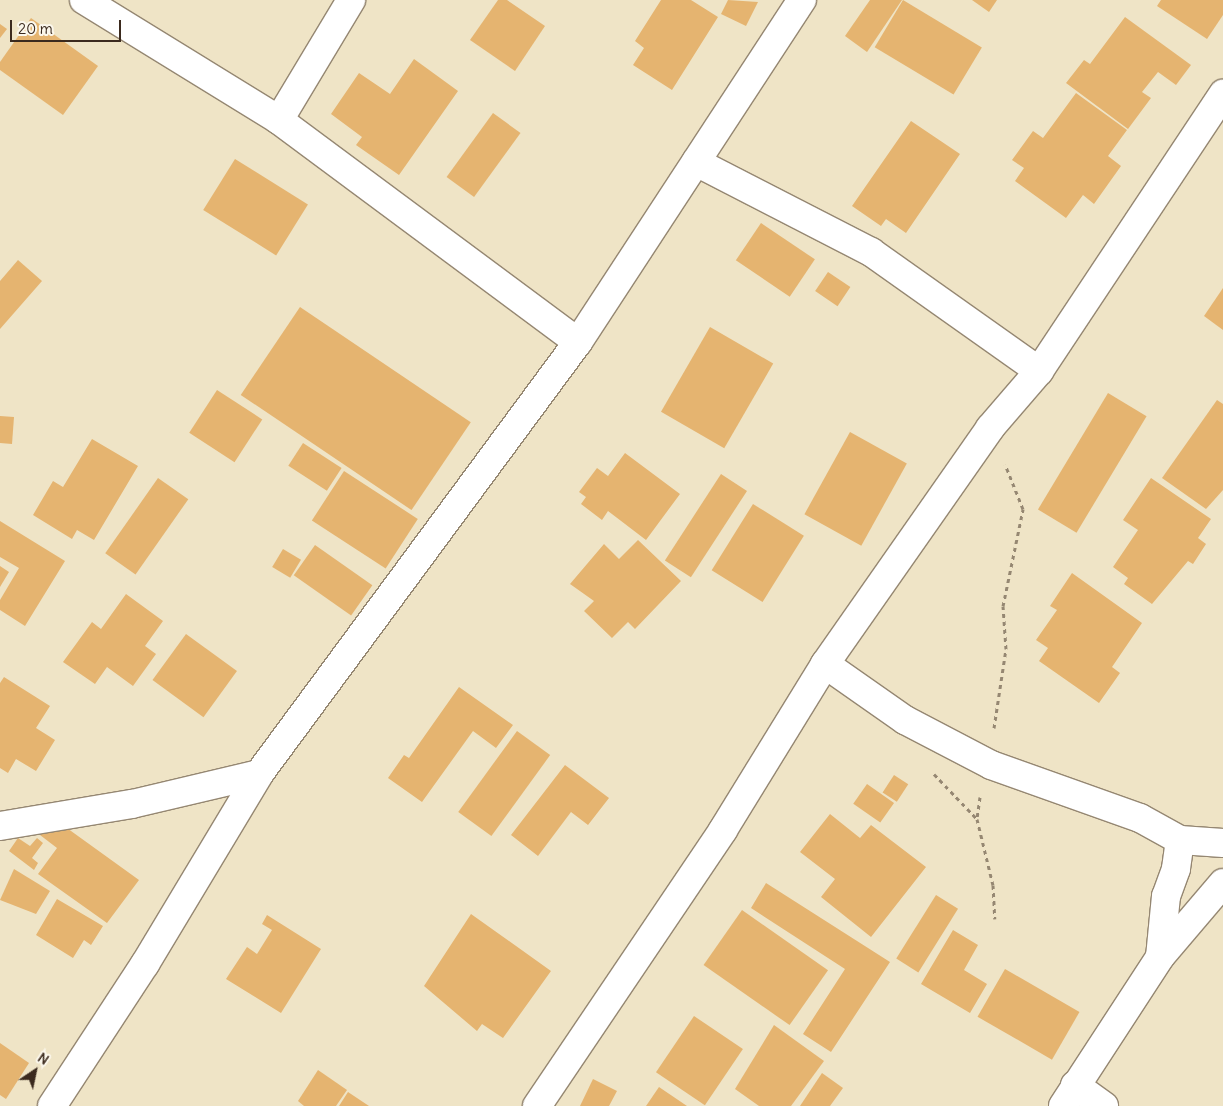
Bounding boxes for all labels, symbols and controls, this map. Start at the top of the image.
scale bar [12,10,124,42]
text: 20 m [18,19,53,38]
north arrow [10,1046,60,1096]
text: N [34,1048,52,1069]

